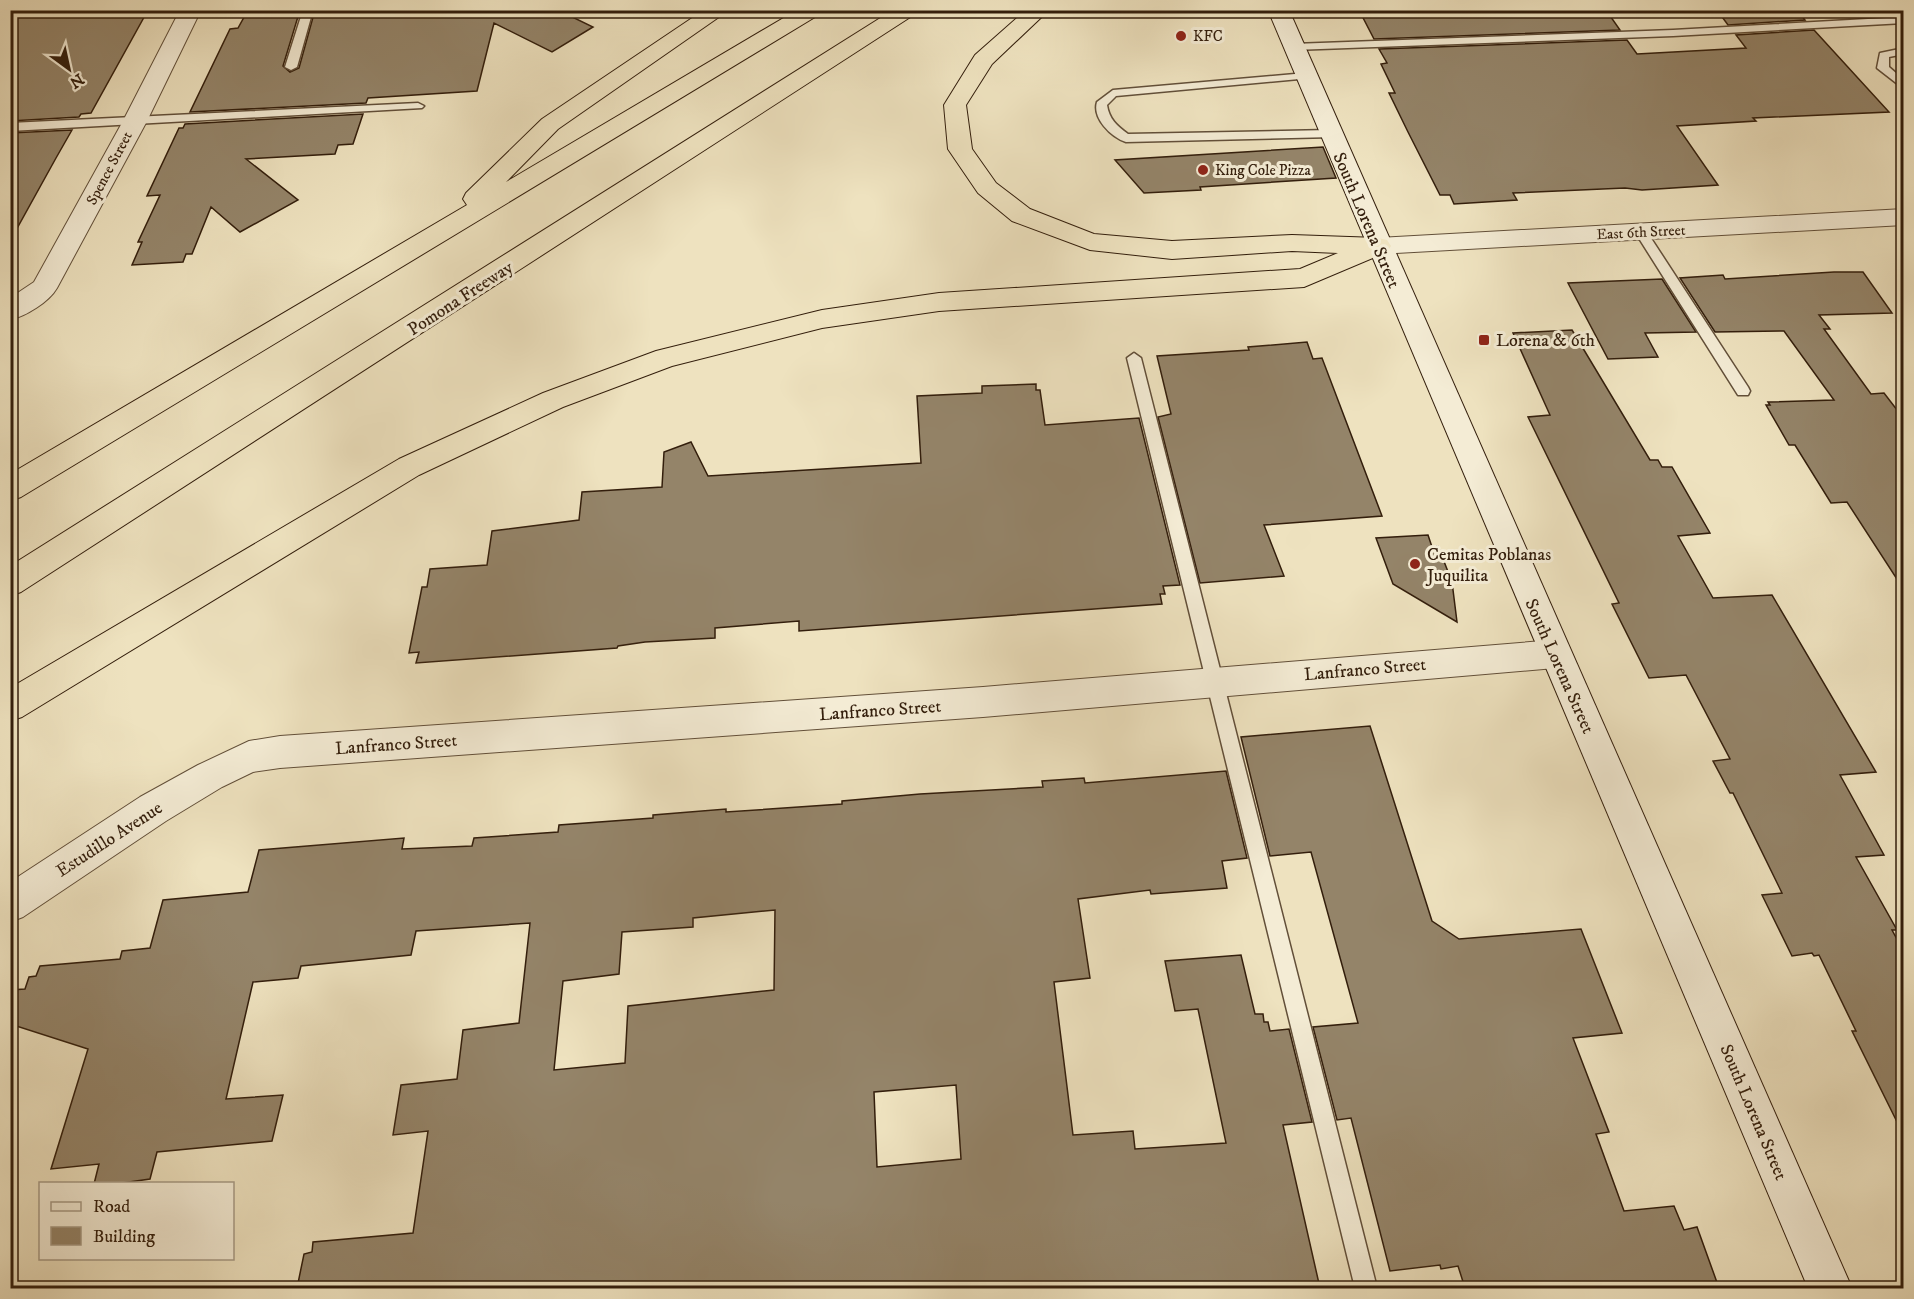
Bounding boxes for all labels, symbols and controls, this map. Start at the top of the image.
place label: KFC [1193,27,1223,46]
marker: KFC [1174,29,1188,43]
north arrow [39,39,99,99]
text: N [66,69,88,93]
street label: Spence Street [82,128,137,208]
street label: South Lorena Street [1328,149,1405,292]
place label: King Cole Pizza [1215,161,1311,180]
marker: King Cole Pizza [1196,163,1210,177]
street label: East 6th Street [1596,221,1686,244]
street label: Pomona Freeway [404,256,518,341]
place label: Lorena & 6th [1496,330,1596,352]
marker: Lorena & 6th [1477,333,1491,347]
place label: Cemitas Poblanas Juquilita [1425,544,1551,587]
marker: Cemitas Poblanas Juquilita [1408,557,1422,571]
street label: South Lorena Street [1519,596,1599,737]
street label: Lanfranco Street [1303,654,1427,686]
street label: Lanfranco Street [818,696,942,726]
street label: Lanfranco Street [334,730,458,760]
street label: Estudillo Avenue [52,797,167,882]
street label: South Lorena Street [1715,1041,1792,1184]
legend [39,1182,234,1260]
text: Road [93,1196,130,1218]
text: Building [93,1226,155,1248]

